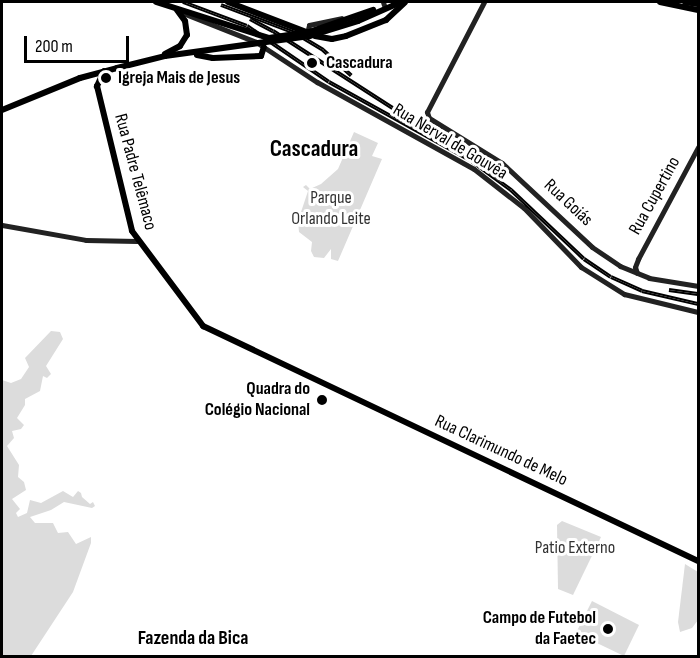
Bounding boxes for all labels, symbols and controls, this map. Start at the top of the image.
scale bar [27,24,132,62]
text: 200 m [35,36,73,57]
place label: Cascadura [326,52,393,74]
marker: Cascadura [303,54,321,72]
place label: Igreja Mais de Jesus [118,67,240,89]
marker: Igreja Mais de Jesus [99,71,113,85]
street label: Rua Nerval de Gouvêa [389,99,511,185]
street label: Rua Padre Telêmaco [109,112,161,232]
district label: Cascadura [270,135,358,163]
street label: Rua Cupertino [625,153,685,239]
street label: Rua Goiás [539,175,597,231]
park label: Parque Orlando Leite [291,188,371,230]
place label: Quadra do Colégio Nacional [205,379,310,422]
marker: Quadra do Colégio Nacional [315,393,329,407]
street label: Rua Clarimundo de Melo [431,411,571,491]
park label: Patio Externo [535,537,615,559]
place label: Campo de Futebol da Faetec [483,608,596,650]
marker: Campo de Futebol da Faetec [601,622,615,636]
district label: Fazenda da Bica [138,626,248,650]

